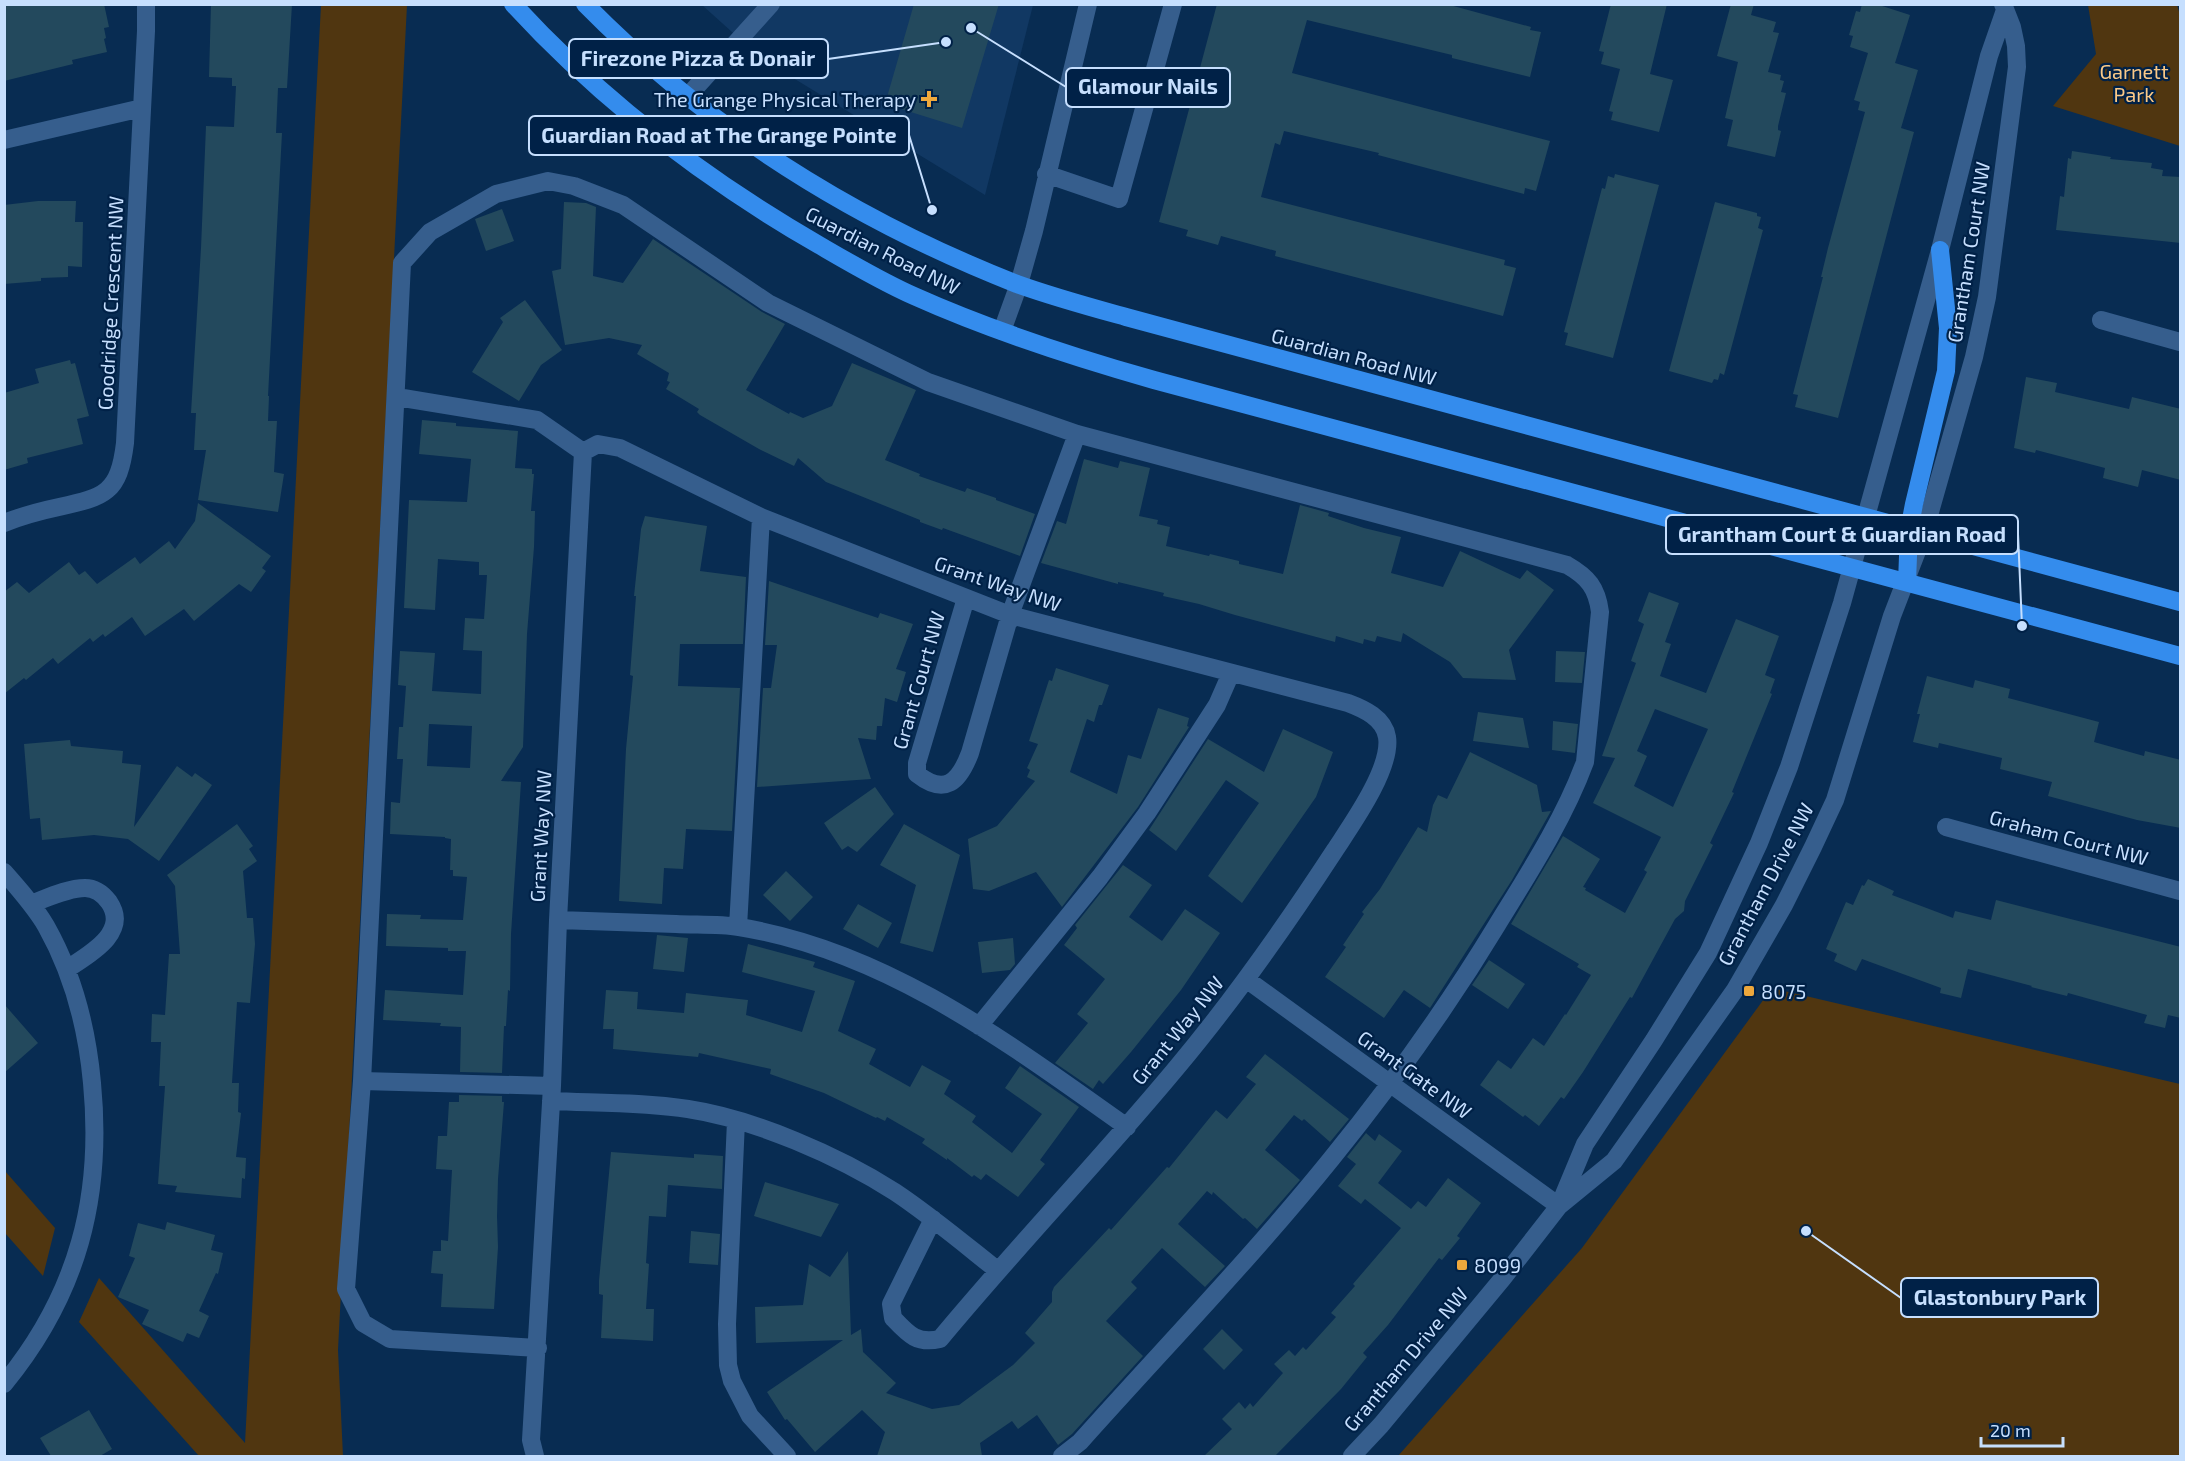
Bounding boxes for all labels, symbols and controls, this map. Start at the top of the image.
callout: Firezone Pizza & Donair [569,39,828,78]
text: Firezone Pizza & Donair [581,45,815,70]
park label: Garnett Park [2099,59,2169,106]
callout: Glamour Nails [1066,68,1230,107]
text: Glamour Nails [1078,73,1218,98]
place label: The Grange Physical Therapy [654,87,916,111]
marker: The Grange Physical Therapy [920,90,938,108]
callout: Guardian Road at The Grange Pointe [529,116,909,155]
text: Guardian Road at The Grange Pointe [541,122,897,147]
street label: Grantham Court NW [1942,160,1994,344]
street label: Goodridge Crescent NW [92,195,128,411]
street label: Guardian Road NW [802,201,964,299]
street label: Guardian Road NW [1269,322,1439,390]
callout: Grantham Court & Guardian Road [1666,515,2018,554]
text: Grantham Court & Guardian Road [1678,521,2006,546]
street label: Grant Way NW [932,550,1065,616]
street label: Grant Court NW [887,608,949,752]
street label: Grant Way NW [525,769,555,903]
street label: Grantham Drive NW [1712,799,1818,969]
street label: Graham Court NW [1987,804,2151,870]
street label: Grant Way NW [1126,971,1228,1089]
place label: 8075 [1761,979,1806,1003]
marker: 8075 [1742,984,1756,998]
street label: Grant Gate NW [1353,1025,1477,1123]
place label: 8099 [1474,1253,1521,1277]
marker: 8099 [1455,1258,1469,1272]
callout: Glastonbury Park [1901,1278,2098,1317]
street label: Grantham Drive NW [1338,1282,1472,1436]
text: Glastonbury Park [1914,1284,2087,1310]
scale bar [1981,1410,2064,1448]
text: 20 m [1990,1419,2031,1441]

